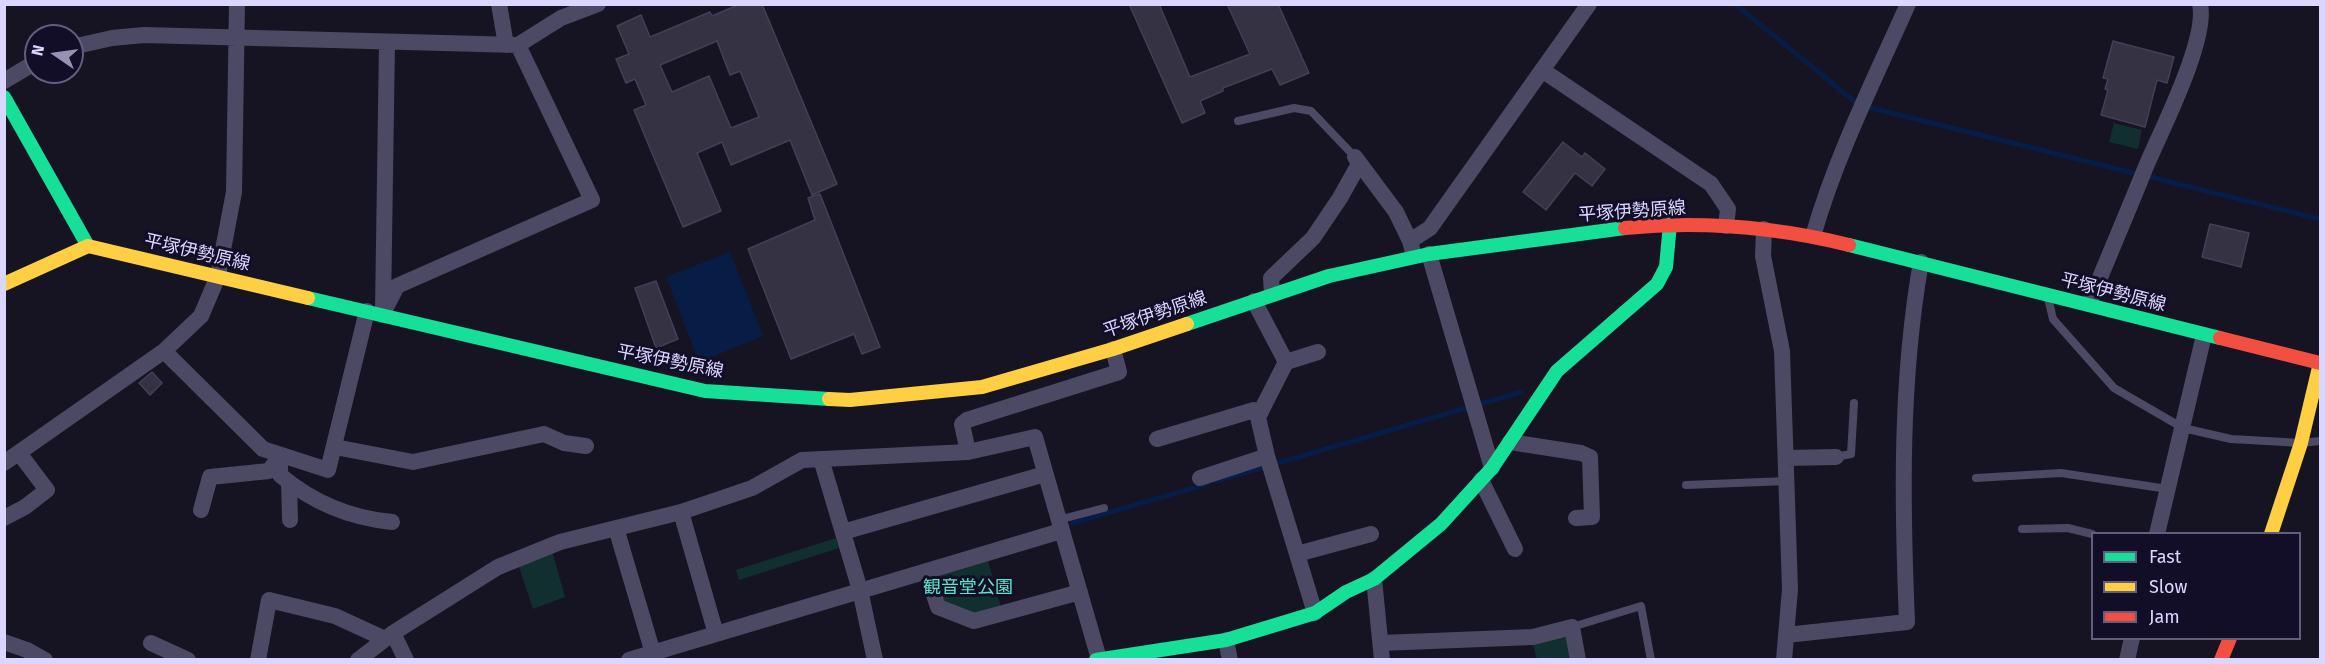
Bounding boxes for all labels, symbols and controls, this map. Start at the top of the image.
north arrow [24,24,84,84]
text: N [27,43,48,58]
street label: 平塚伊勢原線 [1577,197,1687,227]
street label: 平塚伊勢原線 [142,230,252,276]
street label: 平塚伊勢原線 [2058,269,2168,317]
street label: 平塚伊勢原線 [1100,287,1210,343]
street label: 平塚伊勢原線 [615,341,725,383]
legend [2091,532,2301,640]
text: Fast [2149,546,2181,568]
text: Slow [2149,576,2187,598]
park label: 観音堂公園 [923,577,1013,599]
text: Jam [2149,606,2180,628]

